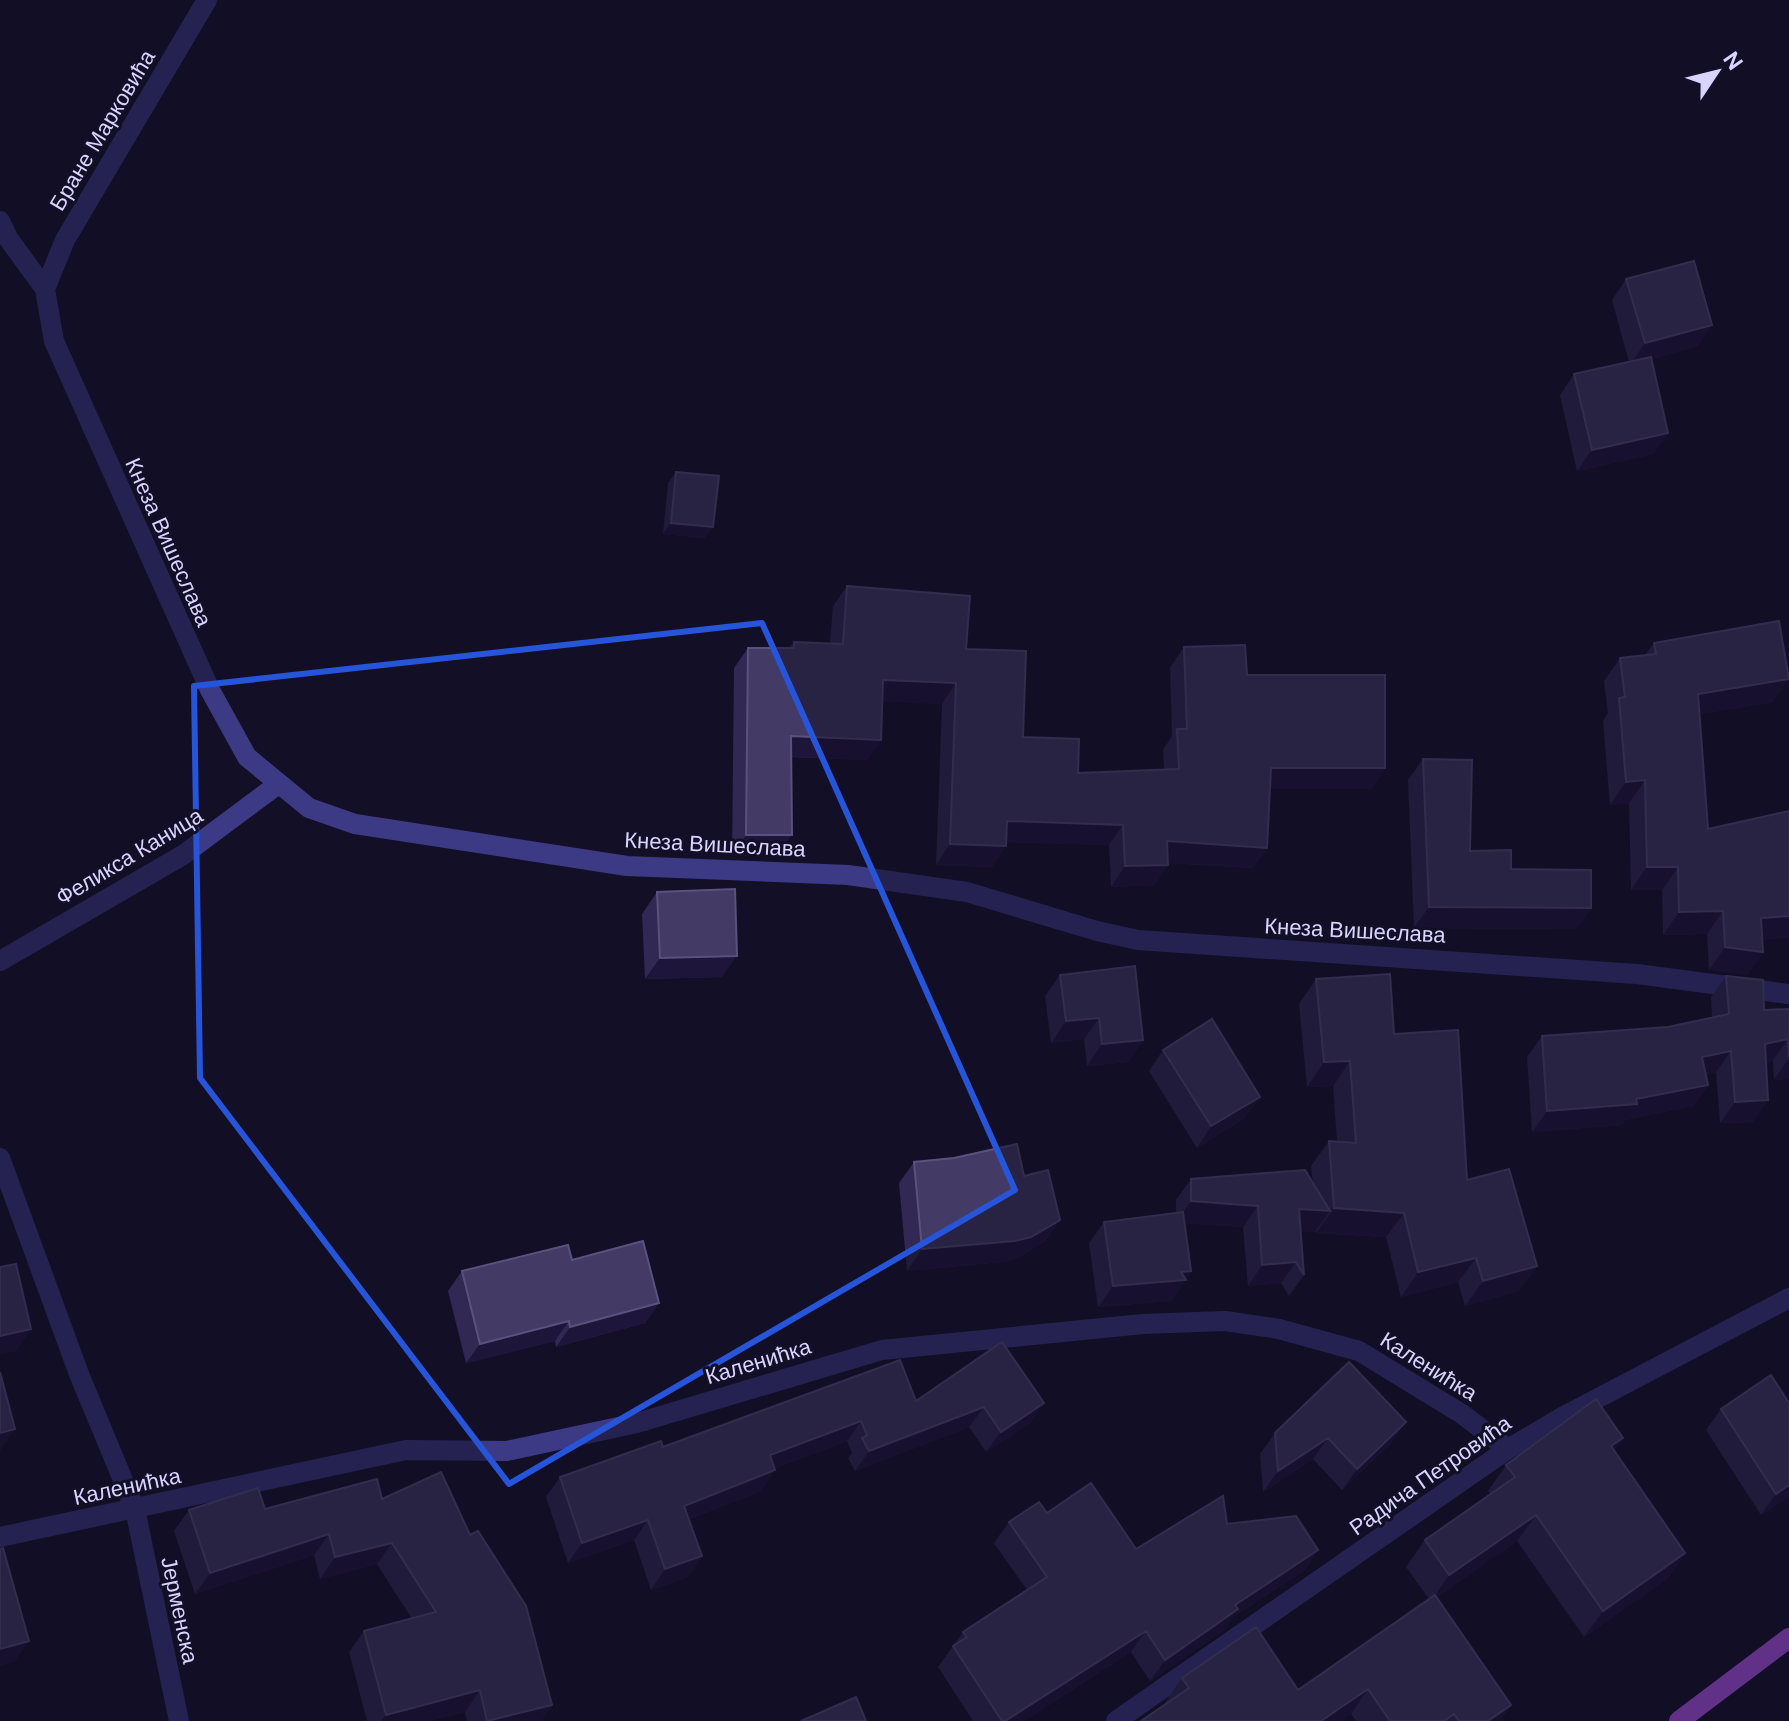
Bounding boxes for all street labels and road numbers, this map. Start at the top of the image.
street label: Бране Марковића [43,44,162,216]
street label: Кнеза Вишеслава [118,453,219,632]
street label: Феликса Каница [50,801,209,912]
street label: Кнеза Вишеслава [624,825,807,864]
street label: Кнеза Вишеслава [1264,911,1447,950]
street label: Каленићка [1375,1325,1483,1408]
street label: Каленићка [702,1331,815,1391]
street label: Радича Петровића [1344,1408,1518,1542]
street label: Каленићка [71,1461,184,1512]
street label: Јерменска [154,1554,205,1667]

